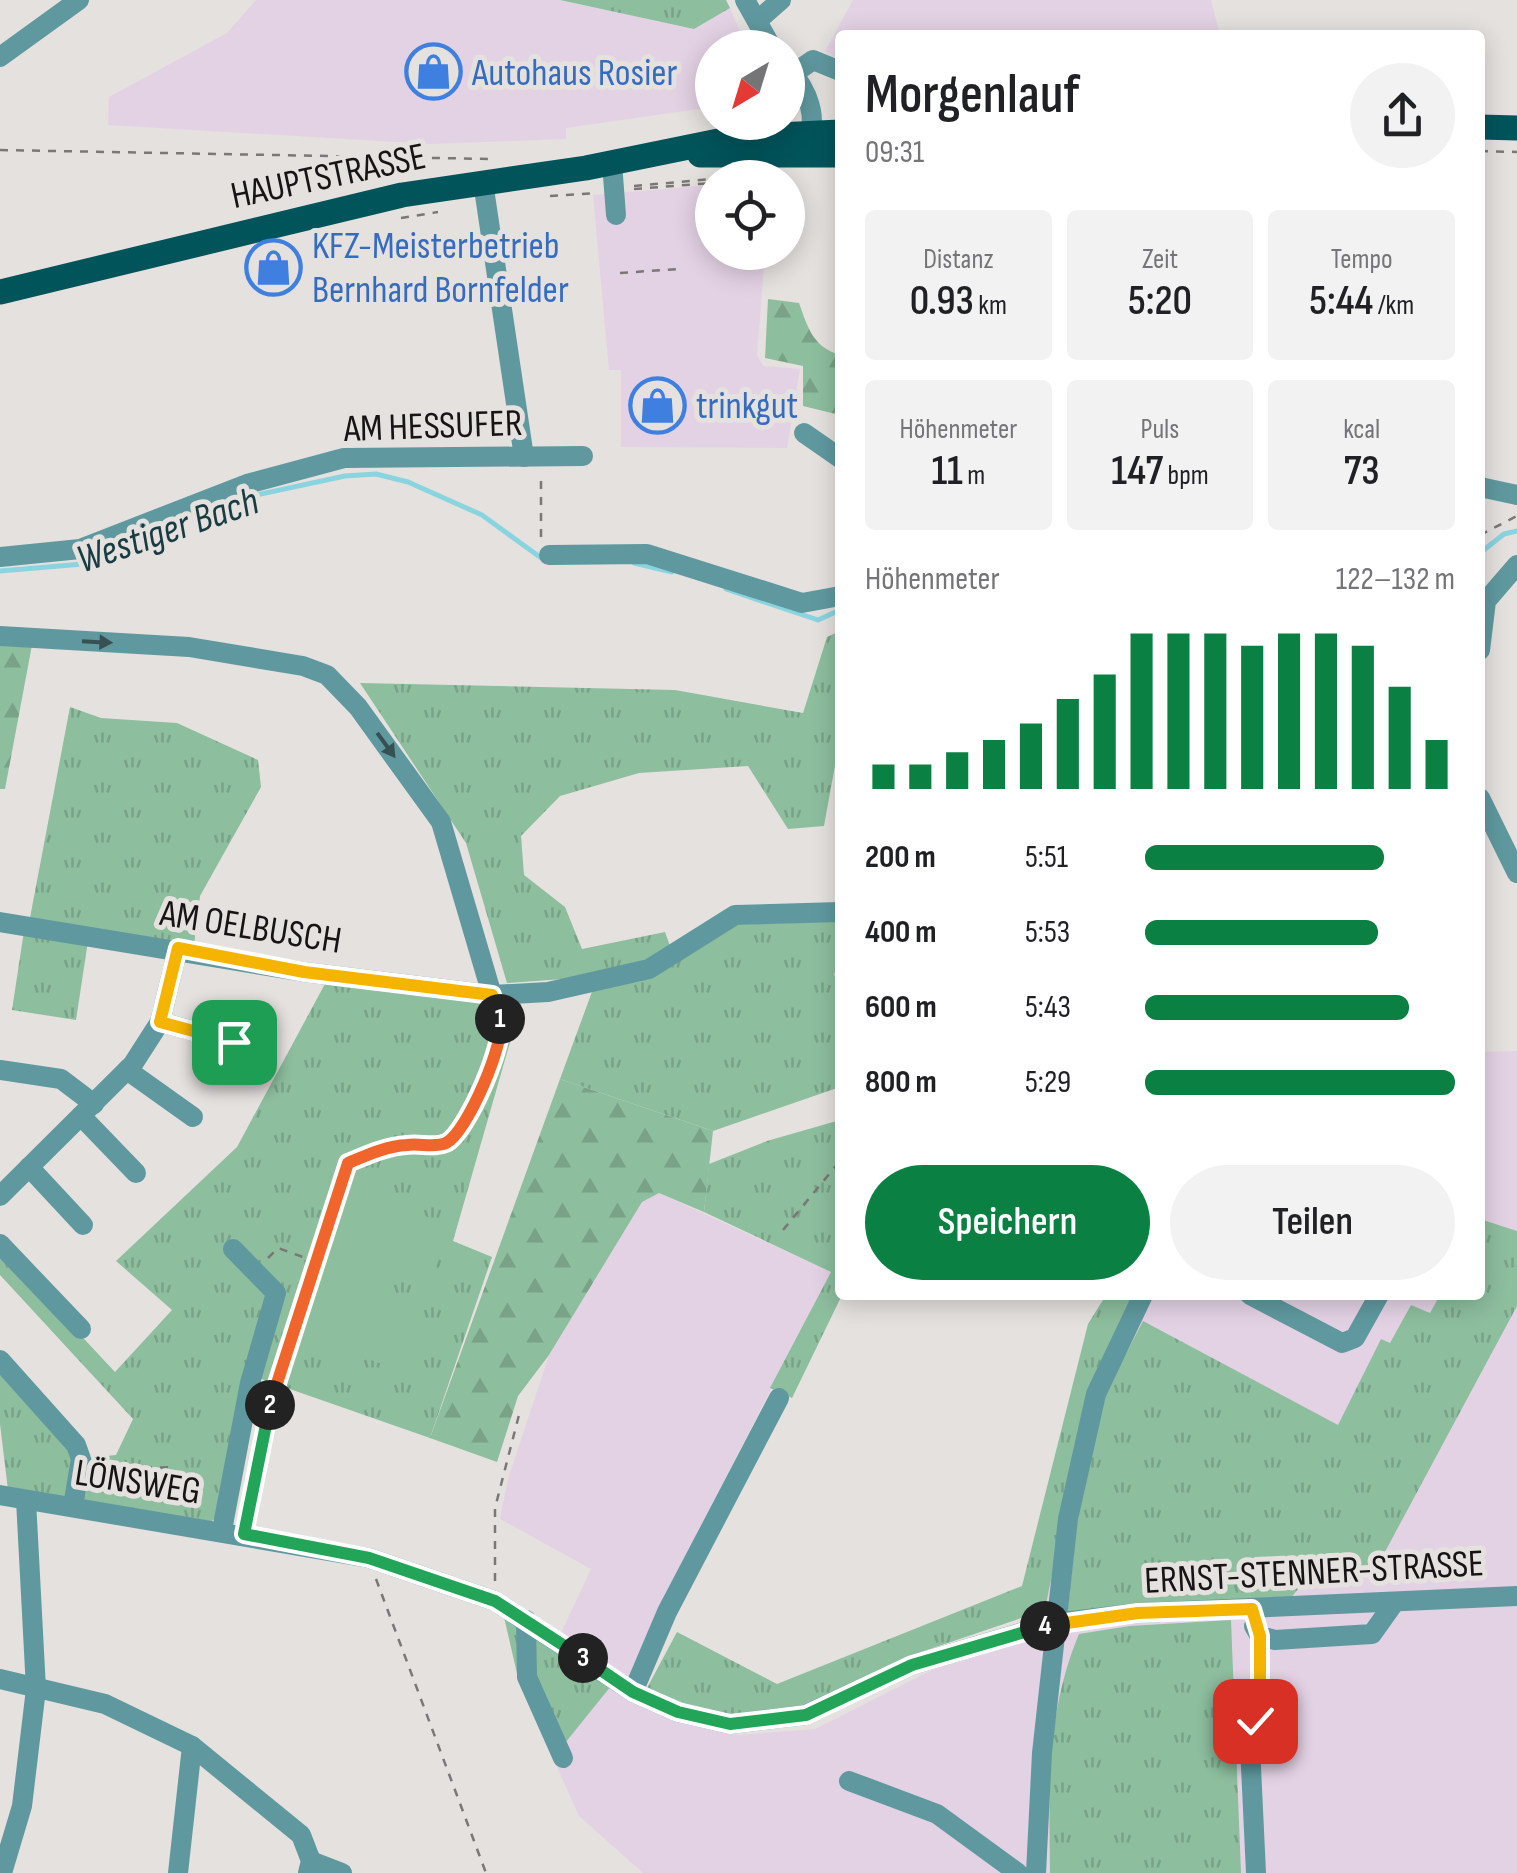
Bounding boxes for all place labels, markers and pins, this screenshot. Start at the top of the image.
shop icon: Autohaus Rosier [403,42,463,102]
place label: Autohaus Rosier [471,51,678,96]
place label: KFZ-Meisterbetrieb Bernhard Bornfelder [312,224,569,313]
shop icon: KFZ-Meisterbetrieb Bernhard Bornfelder [243,237,303,297]
shop icon: trinkgut [627,375,687,435]
place label: trinkgut [696,384,798,429]
pin: 1 [475,994,525,1044]
pin [192,1000,277,1085]
pin: 2 [245,1380,295,1430]
pin: 4 [1020,1601,1070,1651]
pin: 3 [558,1633,608,1683]
pin [1213,1679,1298,1764]

